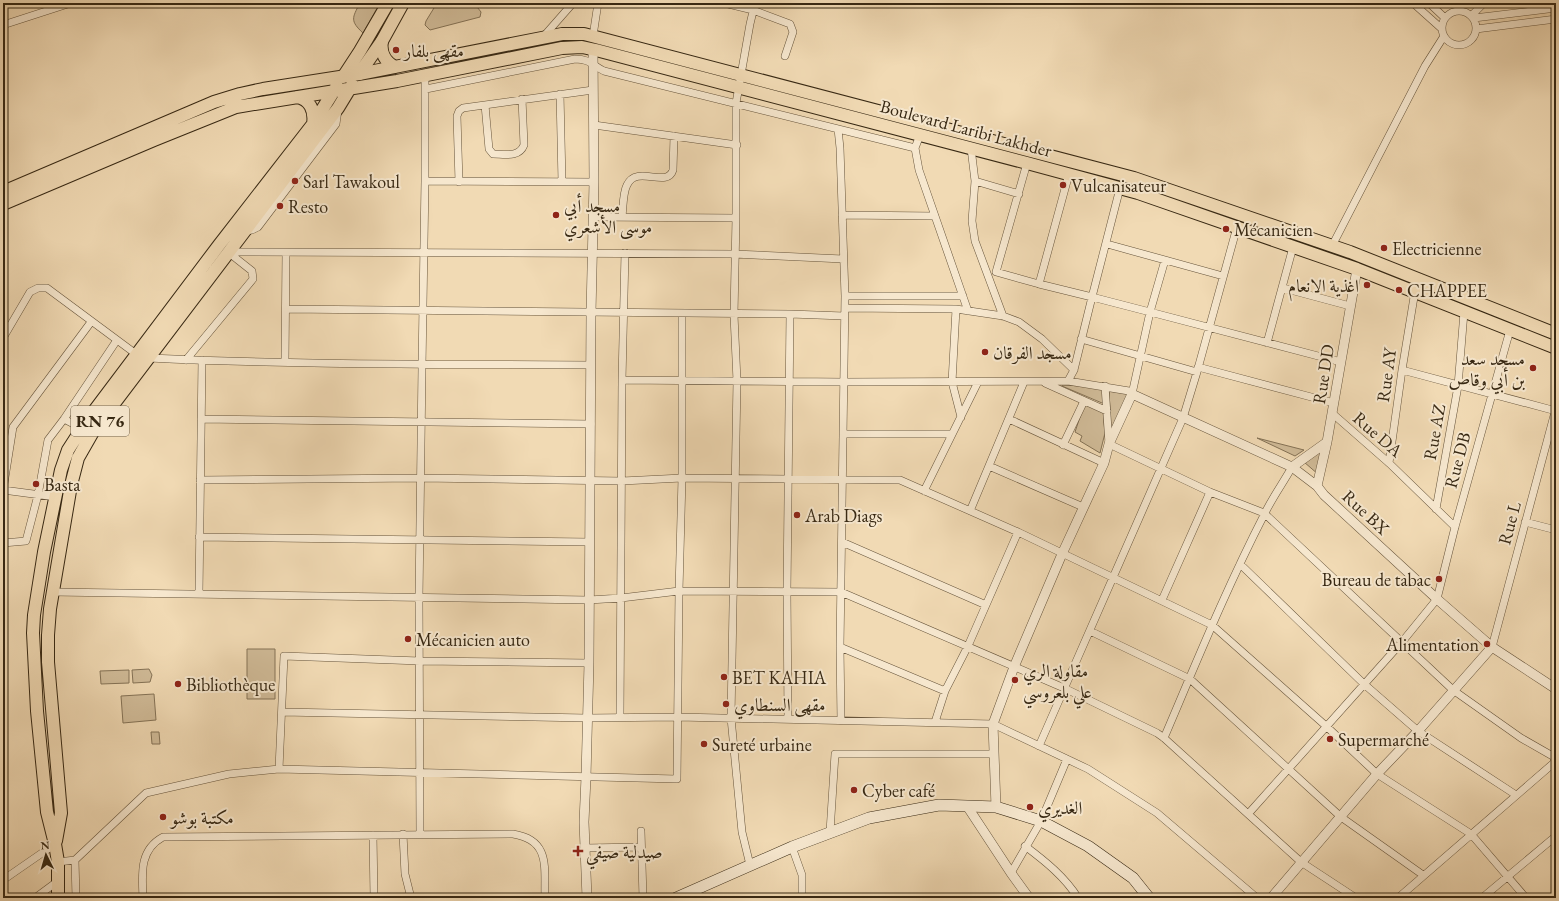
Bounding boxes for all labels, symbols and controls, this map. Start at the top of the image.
place label: مقهى بلفار [402,39,464,63]
marker: مقهى بلفار [391,45,401,55]
street label: Boulevard Laribi Lakhder [878,94,1054,162]
place label: Sarl Tawakoul [303,170,400,193]
place label: Vulcanisateur [1071,174,1166,197]
marker: Sarl Tawakoul [290,176,300,186]
marker: Vulcanisateur [1058,180,1068,190]
place label: مسجد أبي موسى الأشعري [564,193,652,242]
place label: Resto [288,195,328,218]
marker: Resto [275,201,285,211]
marker: مسجد أبي موسى الأشعري [551,210,561,220]
place label: Mécanicien [1234,218,1314,241]
marker: Mécanicien [1221,224,1231,234]
place label: Electricienne [1392,237,1482,260]
marker: Electricienne [1379,243,1389,253]
place label: اغذية الانعام [1288,274,1359,302]
place label: CHAPPEE [1407,279,1487,302]
marker: اغذية الانعام [1362,280,1372,290]
marker: CHAPPEE [1394,285,1404,295]
place label: مسجد الفرقان [993,341,1072,365]
street label: Rue DD [1307,343,1339,405]
street label: Rue AY [1371,345,1401,404]
marker: مسجد الفرقان [980,347,990,357]
place label: مسجد سعد بن أبي وقاص [1448,347,1526,395]
marker: مسجد سعد بن أبي وقاص [1528,363,1538,373]
street label: Rue AZ [1418,402,1450,462]
road number: RN 76 [71,406,129,436]
street label: Rue DA [1348,406,1408,462]
street label: Rue DB [1439,429,1475,491]
place label: Basta [44,473,81,496]
marker: Basta [31,479,41,489]
street label: Rue BX [1338,484,1395,540]
street label: Rue L [1492,499,1526,547]
place label: Arab Diags [804,504,883,527]
marker: Arab Diags [792,510,802,520]
place label: Bureau de tabac [1322,568,1431,591]
marker: Bureau de tabac [1434,574,1444,584]
place label: Mécanicien auto [416,628,530,651]
place label: Alimentation [1385,633,1479,656]
marker: Mécanicien auto [403,634,413,644]
marker: Alimentation [1482,639,1492,649]
place label: مقاولة الري علي بلعروسي [1023,659,1092,709]
place label: BET KAHIA [732,666,827,689]
marker: BET KAHIA [719,672,729,682]
place label: Bibliothèque [186,673,275,696]
marker: مقاولة الري علي بلعروسي [1010,675,1020,685]
marker: Bibliothèque [173,679,183,689]
place label: مقهى السنطاوي [734,693,826,720]
marker: مقهى السنطاوي [721,699,731,709]
place label: Supermarché [1338,728,1429,751]
place label: Sureté urbaine [712,733,812,756]
marker: Supermarché [1325,734,1335,744]
marker: Sureté urbaine [699,739,709,749]
place label: Cyber café [862,779,935,802]
marker: Cyber café [849,785,859,795]
place label: الغديري [1038,796,1083,823]
marker: الغديري [1025,802,1035,812]
place label: مكتبة بوشو [169,806,234,829]
marker: مكتبة بوشو [158,812,168,822]
north arrow [26,835,66,875]
text: N [40,838,50,852]
place label: صيدلية صيفي [586,840,663,870]
marker: صيدلية صيفي [573,846,583,856]

